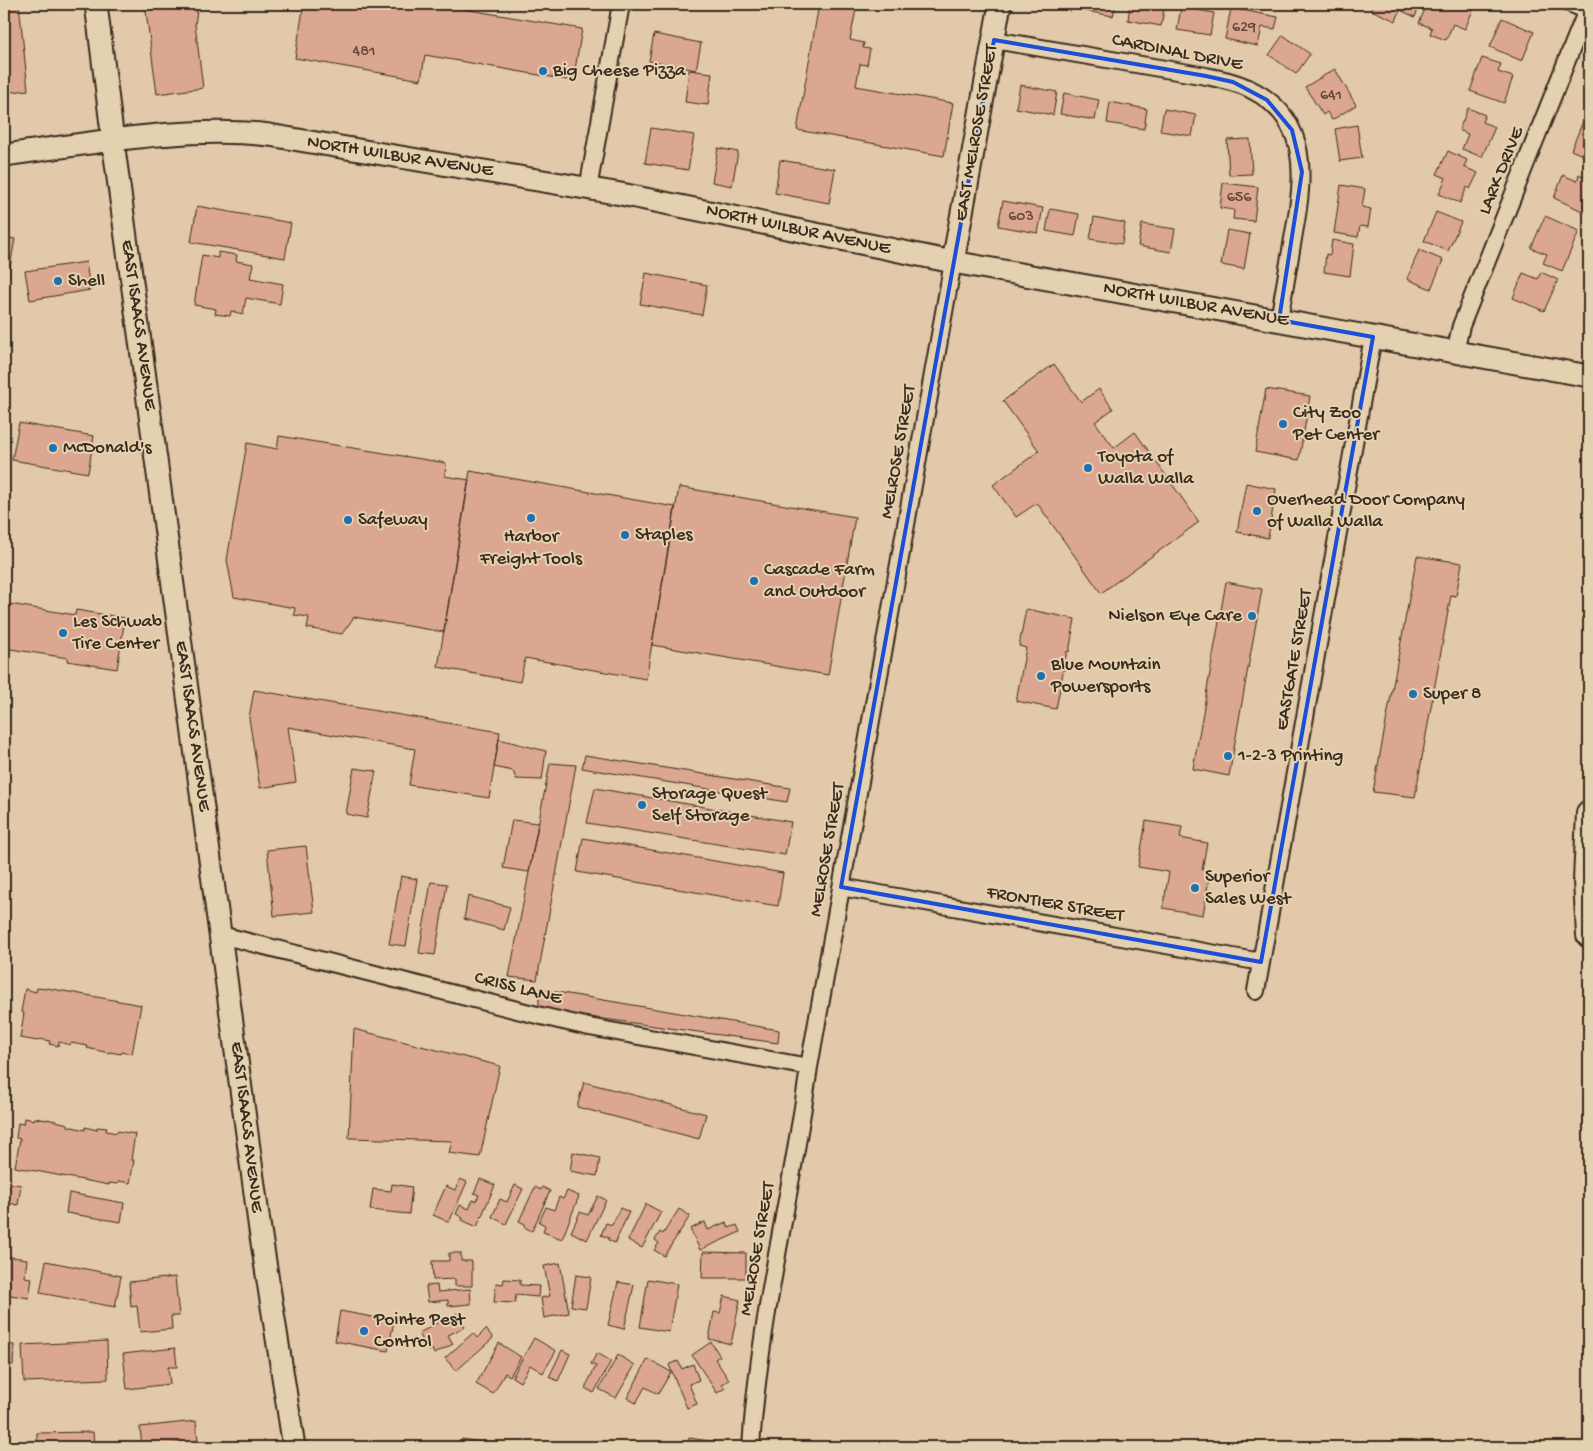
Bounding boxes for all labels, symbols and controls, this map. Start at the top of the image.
house number: 629 [1232,19,1256,38]
street label: CARDINAL DRIVE [1110,29,1246,77]
street label: EAST MELROSE STREET [950,42,1004,223]
house number: 481 [353,43,375,62]
place label: Big Cheese Pizza [552,60,687,83]
marker: Big Cheese Pizza [537,65,549,77]
house number: 641 [1320,87,1342,106]
street label: LARK DRIVE [1474,123,1530,218]
street label: NORTH WILBUR AVENUE [305,131,496,183]
house number: 656 [1227,189,1252,208]
street label: NORTH WILBUR AVENUE [704,199,894,261]
house number: 603 [1008,208,1034,227]
street label: EAST ISAACS AVENUE [115,238,162,413]
place label: Shell [68,270,105,293]
marker: Shell [52,275,64,287]
street label: NORTH WILBUR AVENUE [1101,277,1292,333]
street label: MELROSE STREET [876,383,922,521]
place label: City Zoo Pet Center [1292,402,1381,447]
marker: City Zoo Pet Center [1277,418,1289,430]
place label: McDonald's [63,437,153,460]
marker: McDonald's [47,442,59,454]
place label: Toyota of Walla Walla [1097,446,1195,491]
marker: Toyota of Walla Walla [1082,462,1094,474]
place label: Overhead Door Company of Walla Walla [1267,489,1465,534]
marker: Overhead Door Company of Walla Walla [1251,505,1263,517]
place label: Safeway [358,509,428,532]
marker: Harbor Freight Tools [525,512,537,524]
marker: Safeway [342,514,354,526]
place label: Staples [635,524,693,547]
place label: Harbor Freight Tools [479,526,583,571]
marker: Staples [619,529,631,541]
place label: Cascade Farm and Outdoor [764,559,875,604]
marker: Cascade Farm and Outdoor [748,575,760,587]
street label: EASTGATE STREET [1271,587,1319,732]
place label: Nielson Eye Care [1108,605,1242,628]
marker: Nielson Eye Care [1246,610,1258,622]
place label: Les Schwab Tire Center [72,611,162,656]
marker: Les Schwab Tire Center [57,627,69,639]
street label: EAST ISAACS AVENUE [169,639,216,814]
place label: Blue Mountain Powersports [1050,654,1161,699]
marker: Blue Mountain Powersports [1035,670,1047,682]
place label: Super 8 [1423,683,1482,706]
marker: Super 8 [1407,688,1419,700]
place label: 1-2-3 Printing [1237,745,1344,768]
marker: 1-2-3 Printing [1222,750,1234,762]
street label: MELROSE STREET [805,781,851,919]
place label: Storage Quest Self Storage [652,783,769,828]
marker: Storage Quest Self Storage [636,799,648,811]
place label: Superior Sales West [1205,866,1293,911]
street label: FRONTIER STREET [984,881,1126,928]
marker: Superior Sales West [1189,882,1201,894]
street label: CRISS LANE [472,967,565,1011]
street label: EAST ISAACS AVENUE [224,1040,268,1215]
street label: MELROSE STREET [735,1180,781,1318]
place label: Pointe Pest Control [373,1309,467,1354]
marker: Pointe Pest Control [358,1325,370,1337]

